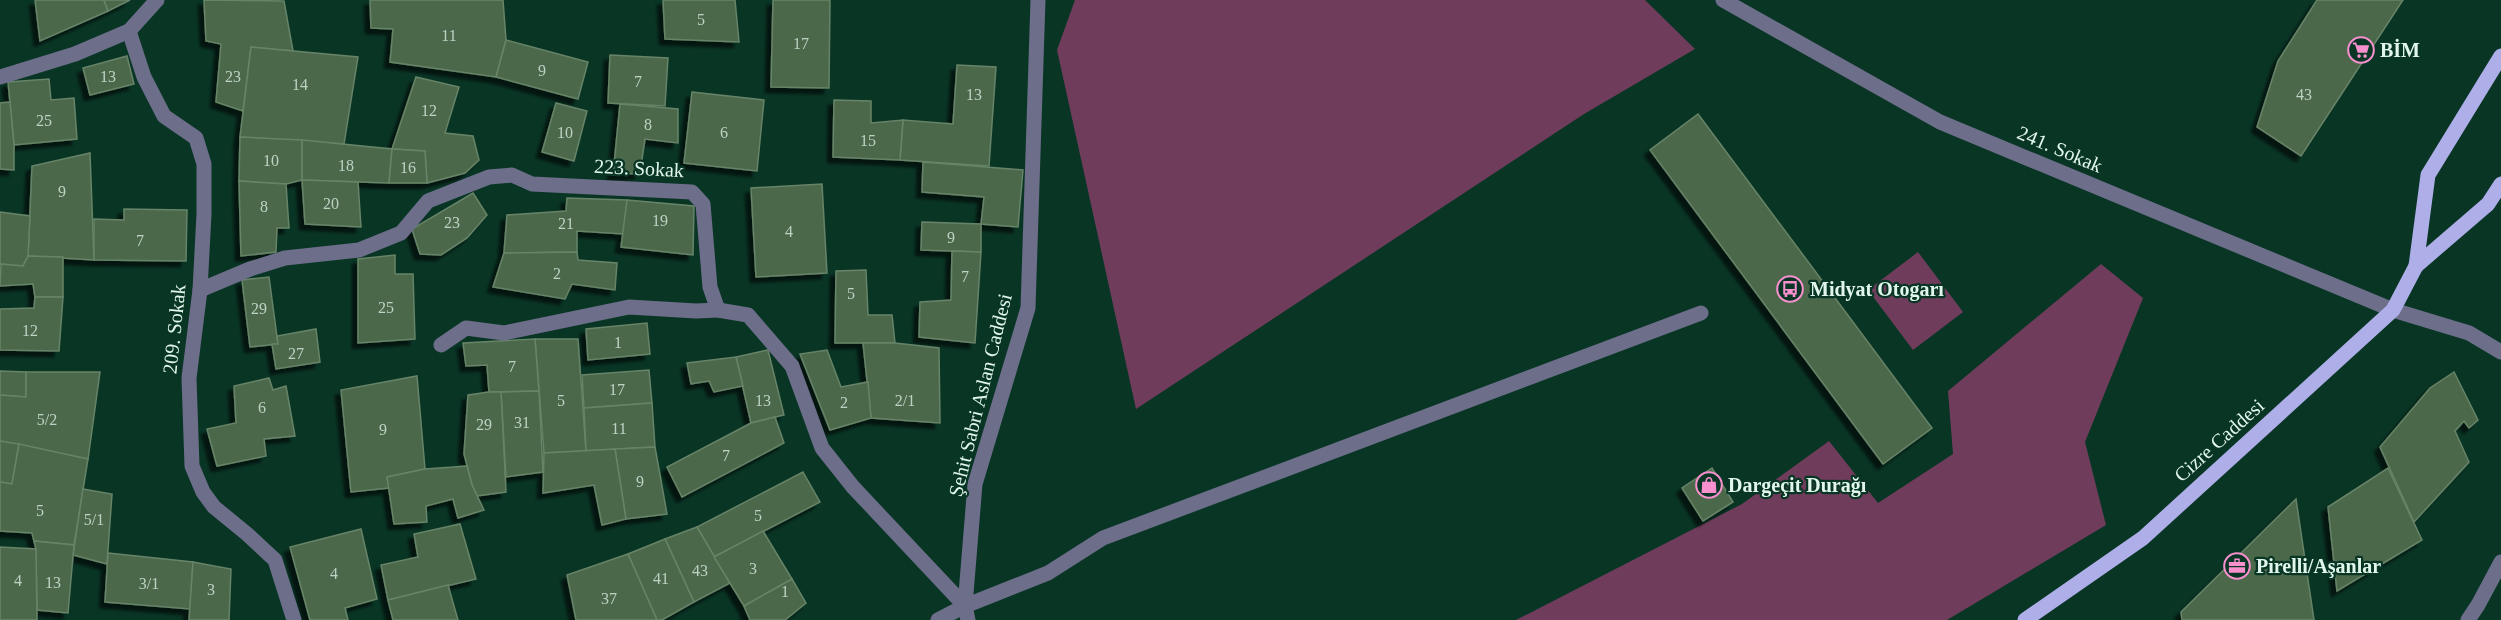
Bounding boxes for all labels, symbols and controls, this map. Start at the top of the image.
house number: 5 [697,11,705,28]
house number: 11 [441,27,457,44]
house number: 17 [793,35,809,52]
supermarket icon: BİM [2346,35,2376,65]
place label: BİM [2380,38,2420,61]
house number: 9 [538,62,546,79]
house number: 13 [100,68,116,85]
house number: 23 [225,68,241,85]
house number: 7 [634,73,642,90]
house number: 14 [292,76,308,93]
house number: 13 [966,86,982,103]
house number: 43 [2296,86,2312,103]
house number: 12 [421,102,437,119]
house number: 25 [36,112,52,129]
house number: 8 [644,116,652,133]
street label: 241. Sokak [2014,121,2106,177]
house number: 10 [557,124,573,141]
house number: 6 [720,124,728,141]
house number: 15 [860,132,876,149]
house number: 10 [263,152,279,169]
street label: 223. Sokak [593,155,685,181]
house number: 18 [338,157,354,174]
house number: 16 [400,159,416,176]
house number: 9 [58,183,66,200]
house number: 20 [323,195,339,212]
house number: 8 [260,198,268,215]
house number: 19 [652,212,668,229]
house number: 23 [444,214,460,231]
house number: 21 [558,215,574,232]
house number: 4 [785,223,793,240]
house number: 9 [947,229,955,246]
house number: 7 [136,232,144,249]
house number: 2 [553,265,561,282]
house number: 7 [961,268,969,285]
bus stop icon: Midyat Otogarı [1775,274,1805,304]
place label: Midyat Otogarı [1810,278,1944,301]
street label: 209. Sokak [158,283,190,375]
house number: 5 [847,285,855,302]
street label: Şehit Sabri Aslan Caddesi [944,291,1017,499]
house number: 25 [378,299,394,316]
house number: 29 [251,300,267,317]
house number: 12 [22,322,38,339]
house number: 1 [614,334,622,351]
house number: 27 [288,345,304,362]
house number: 7 [508,358,516,375]
house number: 17 [609,381,625,398]
house number: 5 [557,392,565,409]
house number: 13 [755,392,771,409]
house number: 2/1 [895,392,915,409]
house number: 2 [840,394,848,411]
street label: Cizre Caddesi [2170,394,2269,486]
house number: 6 [258,399,266,416]
house number: 5/2 [37,411,57,428]
house number: 31 [514,414,530,431]
house number: 29 [476,416,492,433]
house number: 11 [611,420,627,437]
house number: 9 [379,421,387,438]
house number: 7 [722,447,730,464]
shop icon: Dargeçit Durağı [1694,470,1724,500]
house number: 9 [636,473,644,490]
place label: Dargeçit Durağı [1728,474,1867,497]
house number: 5 [36,502,44,519]
house number: 5 [754,507,762,524]
house number: 5/1 [84,511,104,528]
office icon: Pirelli/Aşanlar [2222,551,2252,581]
place label: Pirelli/Aşanlar [2256,555,2381,578]
house number: 3 [749,560,757,577]
house number: 43 [692,562,708,579]
house number: 4 [330,565,338,582]
house number: 41 [653,570,669,587]
house number: 4 [14,572,22,589]
house number: 13 [45,574,61,591]
house number: 3/1 [139,575,159,592]
house number: 3 [207,581,215,598]
house number: 1 [781,583,789,600]
house number: 37 [601,590,617,607]

